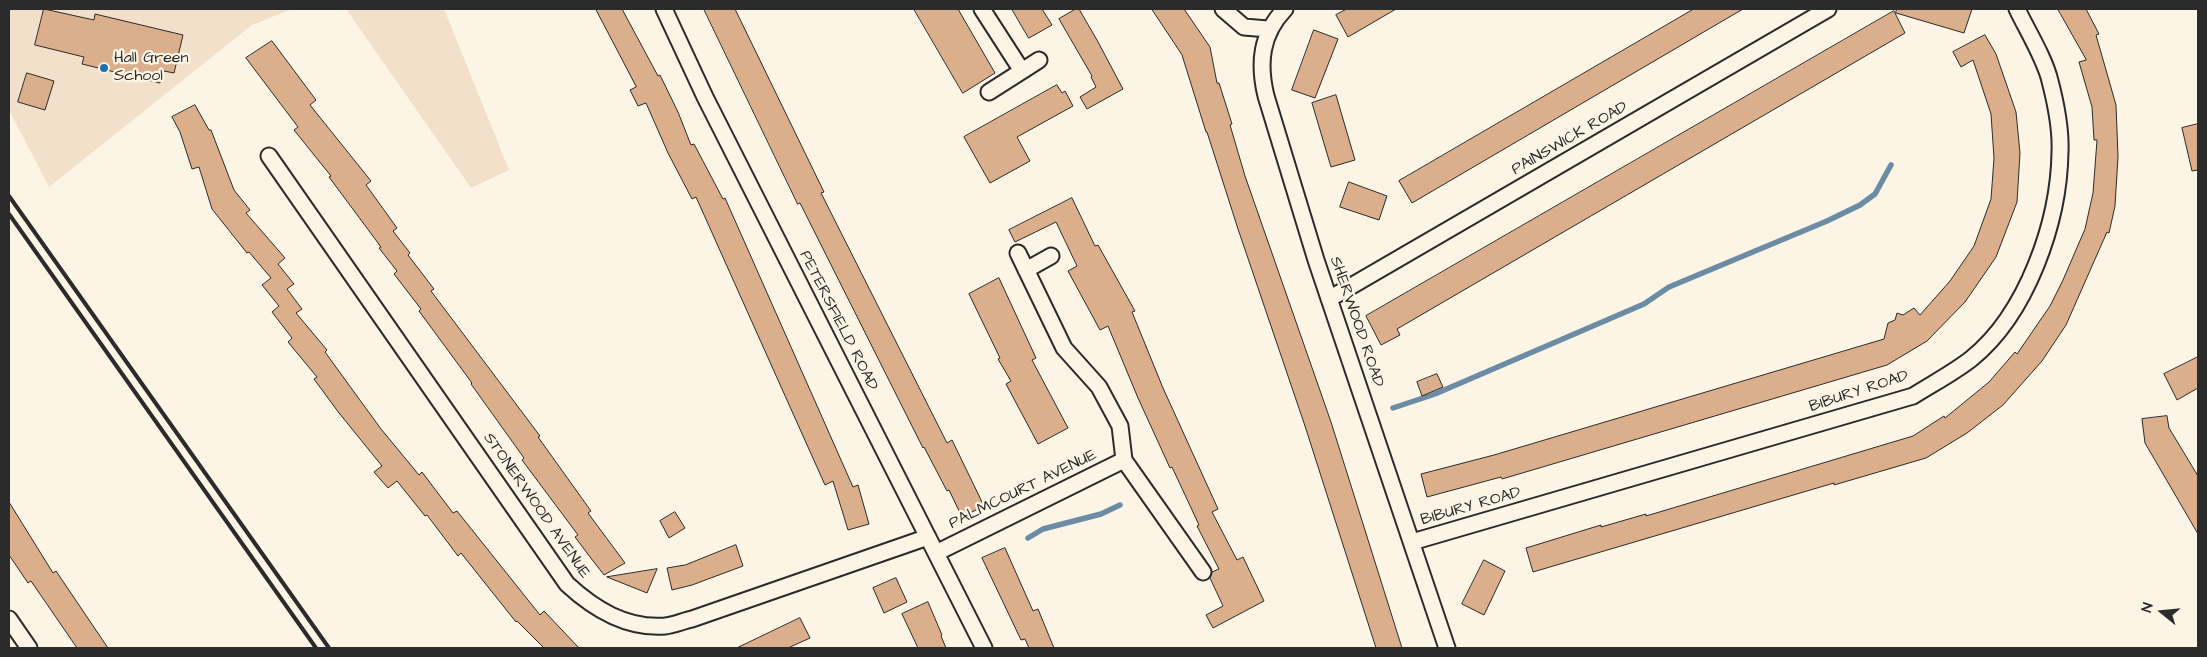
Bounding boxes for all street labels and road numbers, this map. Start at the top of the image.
street label: PAINSWICK ROAD [1509,98,1631,180]
street label: PETERSFIELD ROAD [794,248,882,394]
street label: SHERWOOD ROAD [1325,254,1387,390]
street label: BIBURY ROAD [1807,367,1911,417]
street label: STONERWOOD AVENUE [478,429,594,583]
street label: PALMCOURT AVENUE [946,446,1100,534]
street label: BIBURY ROAD [1419,484,1523,530]

